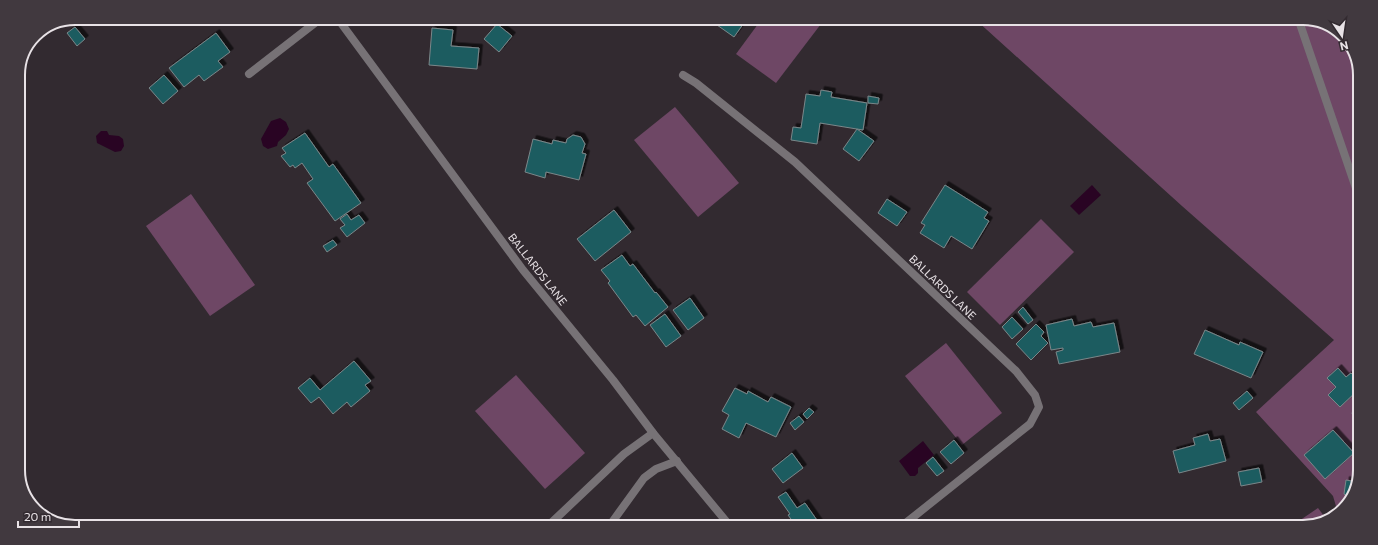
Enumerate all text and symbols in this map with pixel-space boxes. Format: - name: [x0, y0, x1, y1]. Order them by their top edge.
- north arrow: [1322, 16, 1362, 56]
- text: N: [1339, 39, 1350, 53]
- street label: BALLARDS LANE: [506, 230, 570, 308]
- street label: BALLARDS LANE: [907, 252, 979, 322]
- scale bar: [18, 503, 79, 529]
- text: 20 m: [24, 509, 51, 523]

